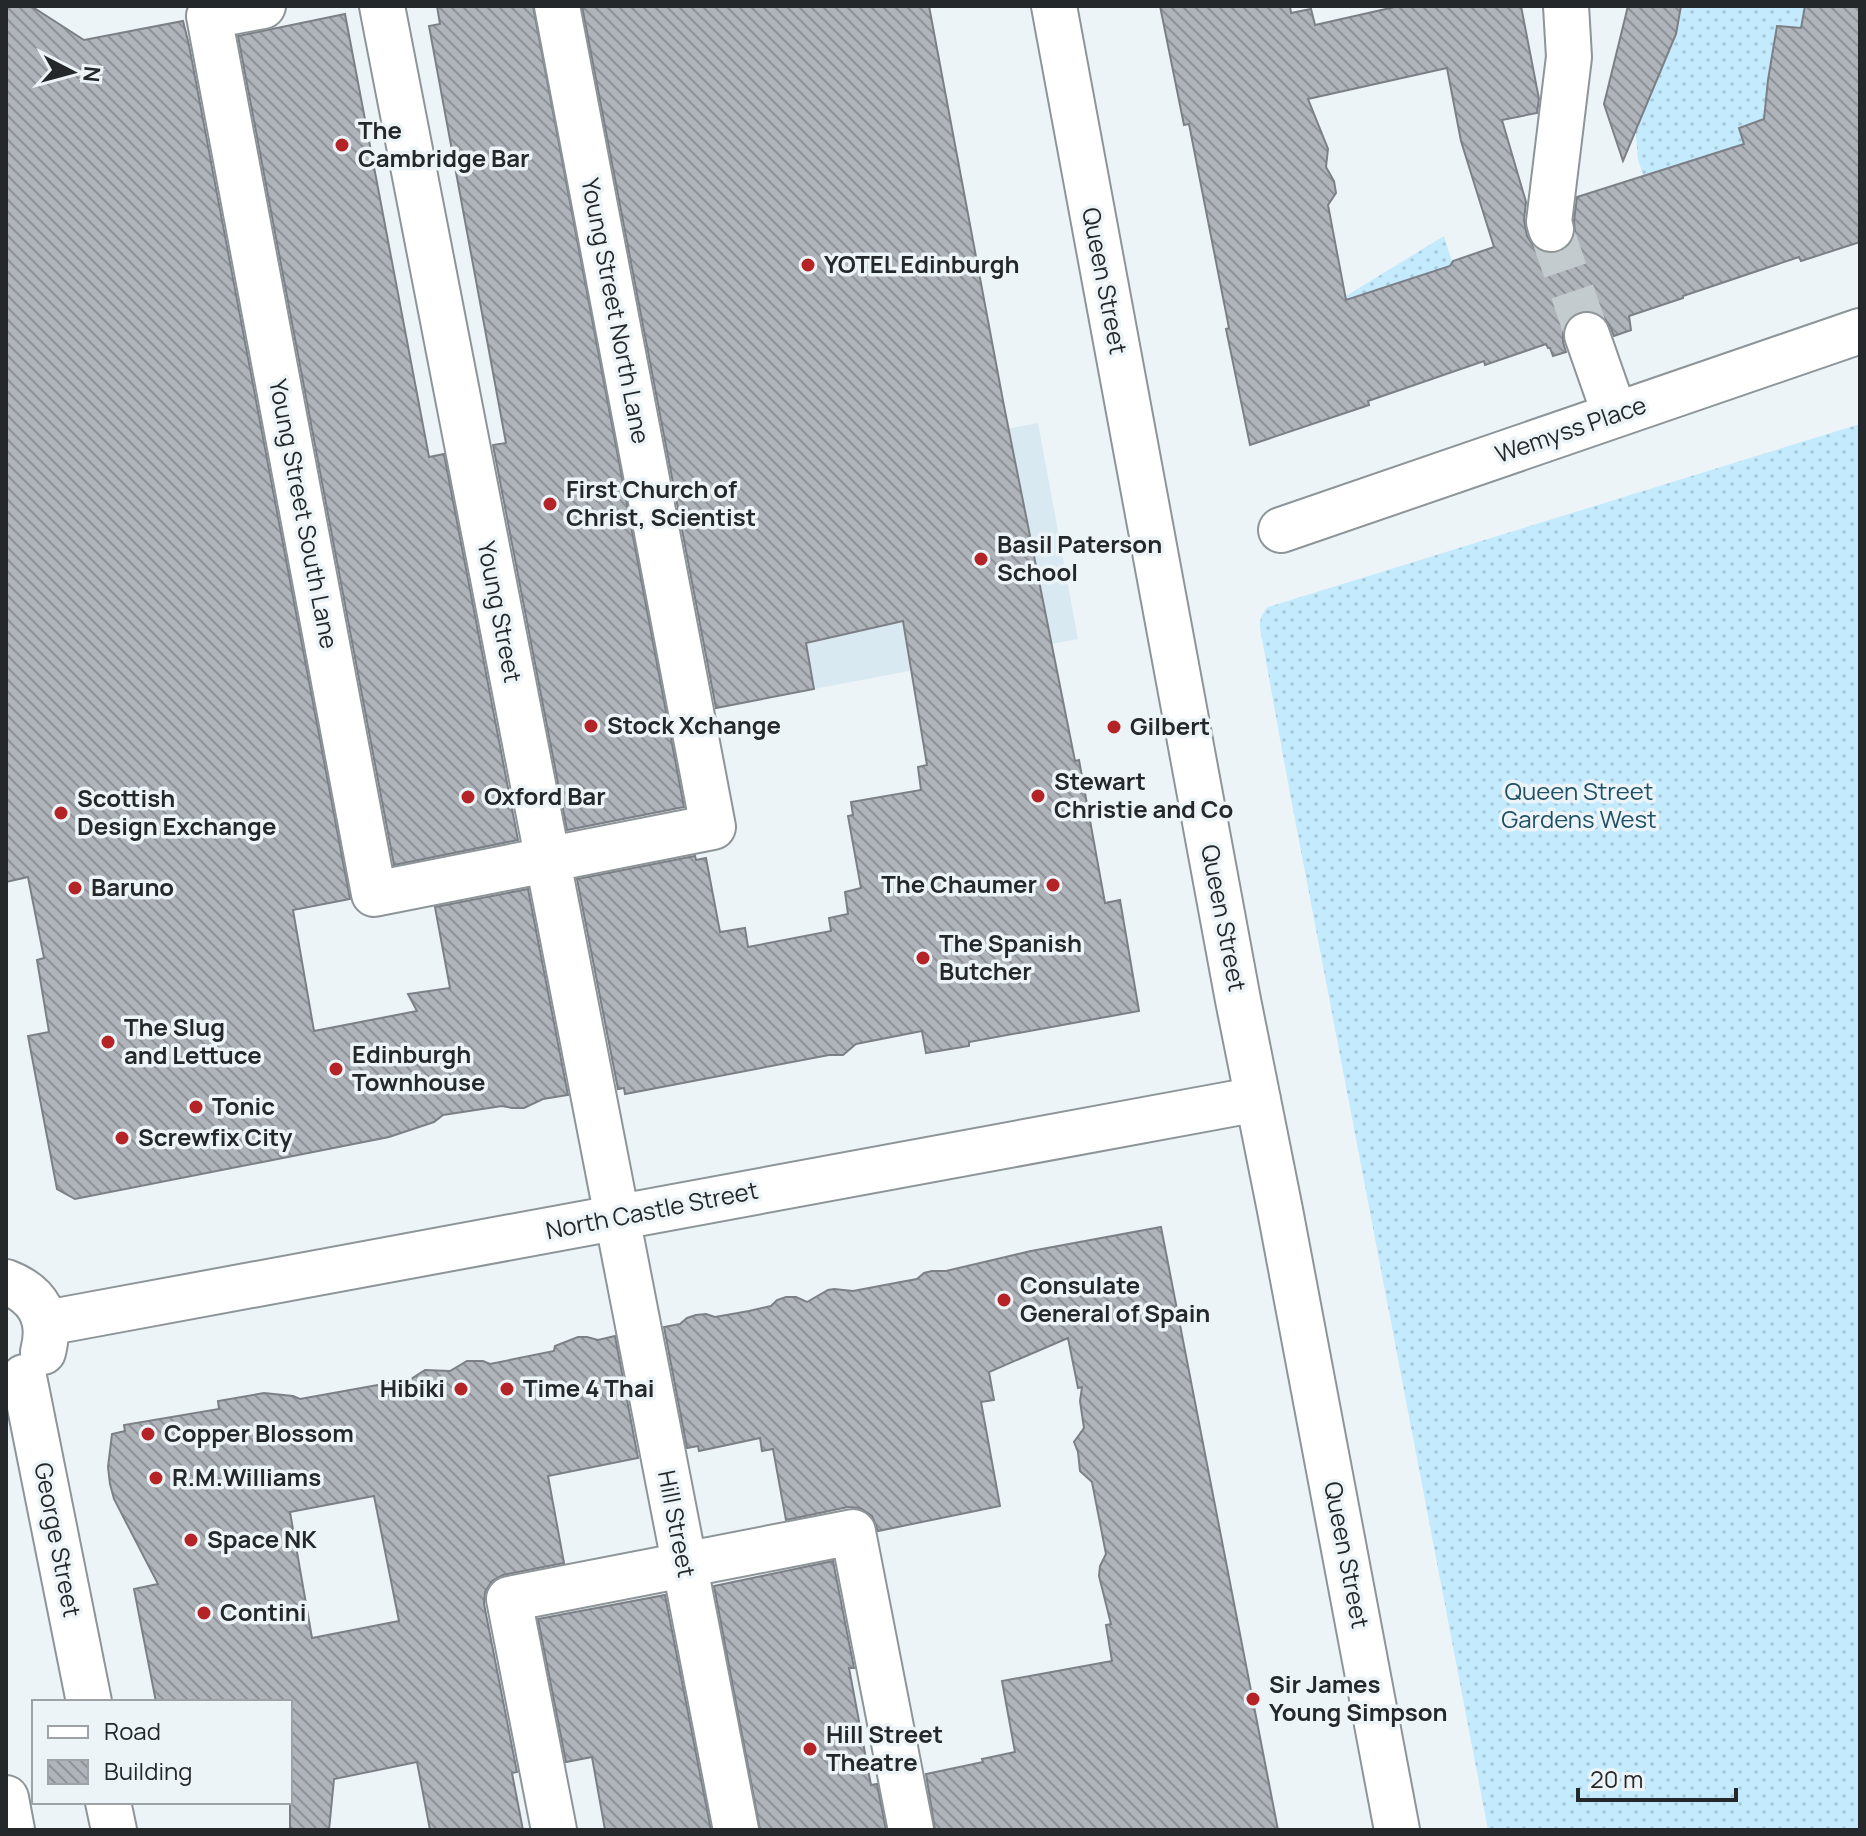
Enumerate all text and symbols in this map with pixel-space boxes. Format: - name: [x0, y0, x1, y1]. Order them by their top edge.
- north arrow: [32, 32, 112, 112]
- text: N: [76, 65, 108, 84]
- place label: The Cambridge Bar: [358, 113, 530, 174]
- marker: The Cambridge Bar: [333, 136, 351, 154]
- street label: Young Street North Lane: [574, 175, 658, 446]
- street label: Queen Street: [1075, 204, 1136, 357]
- place label: YOTEL Edinburgh: [824, 247, 1020, 280]
- marker: YOTEL Edinburgh: [799, 256, 817, 274]
- street label: Young Street South Lane: [262, 376, 347, 651]
- street label: Wemyss Place: [1491, 387, 1650, 470]
- place label: First Church of Christ, Scientist: [566, 472, 756, 533]
- marker: First Church of Christ, Scientist: [541, 495, 559, 513]
- place label: Basil Paterson School: [997, 527, 1162, 588]
- street label: Young Street: [471, 538, 530, 685]
- marker: Basil Paterson School: [972, 550, 990, 568]
- place label: Stock Xchange: [607, 708, 781, 741]
- place label: Gilbert: [1130, 709, 1210, 742]
- marker: Stock Xchange: [582, 717, 600, 735]
- marker: Gilbert: [1105, 718, 1123, 736]
- place label: Stewart Christie and Co: [1054, 764, 1233, 825]
- park label: Queen Street Gardens West: [1501, 774, 1657, 835]
- place label: Oxford Bar: [484, 779, 606, 812]
- place label: Scottish Design Exchange: [77, 781, 276, 842]
- marker: Stewart Christie and Co: [1029, 787, 1047, 805]
- marker: Oxford Bar: [459, 788, 477, 806]
- marker: Scottish Design Exchange: [52, 804, 70, 822]
- street label: Queen Street: [1194, 841, 1255, 994]
- place label: The Chaumer: [881, 867, 1037, 900]
- place label: Baruno: [91, 870, 174, 903]
- marker: The Chaumer: [1044, 876, 1062, 894]
- marker: Baruno: [66, 879, 84, 897]
- place label: The Spanish Butcher: [939, 926, 1082, 987]
- marker: The Spanish Butcher: [914, 949, 932, 967]
- place label: The Slug and Lettuce: [124, 1010, 262, 1071]
- marker: The Slug and Lettuce: [99, 1033, 117, 1051]
- place label: Edinburgh Townhouse: [352, 1037, 486, 1098]
- marker: Edinburgh Townhouse: [327, 1060, 345, 1078]
- place label: Tonic: [212, 1089, 275, 1122]
- marker: Tonic: [187, 1098, 205, 1116]
- place label: Screwfix City: [138, 1120, 293, 1153]
- marker: Screwfix City: [113, 1129, 131, 1147]
- street label: North Castle Street: [543, 1173, 761, 1246]
- place label: Consulate General of Spain: [1020, 1268, 1210, 1329]
- marker: Consulate General of Spain: [995, 1291, 1013, 1309]
- place label: Hibiki: [380, 1371, 445, 1404]
- place label: Time 4 Thai: [523, 1371, 654, 1404]
- marker: Hibiki: [452, 1380, 470, 1398]
- marker: Time 4 Thai: [498, 1380, 516, 1398]
- place label: Copper Blossom: [164, 1416, 354, 1449]
- marker: Copper Blossom: [139, 1425, 157, 1443]
- street label: George Street: [27, 1460, 90, 1620]
- place label: R.M.Williams: [172, 1460, 321, 1493]
- street label: Hill Street: [651, 1467, 704, 1580]
- marker: R.M.Williams: [147, 1469, 165, 1487]
- street label: Queen Street: [1317, 1478, 1378, 1631]
- place label: Space NK: [207, 1522, 317, 1555]
- marker: Space NK: [182, 1531, 200, 1549]
- place label: Contini: [220, 1595, 306, 1628]
- marker: Contini: [195, 1604, 213, 1622]
- place label: Sir James Young Simpson: [1269, 1667, 1448, 1728]
- marker: Sir James Young Simpson: [1244, 1690, 1262, 1708]
- legend: [32, 1700, 292, 1804]
- text: Road: [104, 1714, 161, 1747]
- place label: Hill Street Theatre: [826, 1717, 943, 1778]
- marker: Hill Street Theatre: [801, 1740, 819, 1758]
- scale bar: [1578, 1752, 1736, 1802]
- text: Building: [104, 1754, 192, 1787]
- text: 20 m: [1590, 1762, 1643, 1795]

